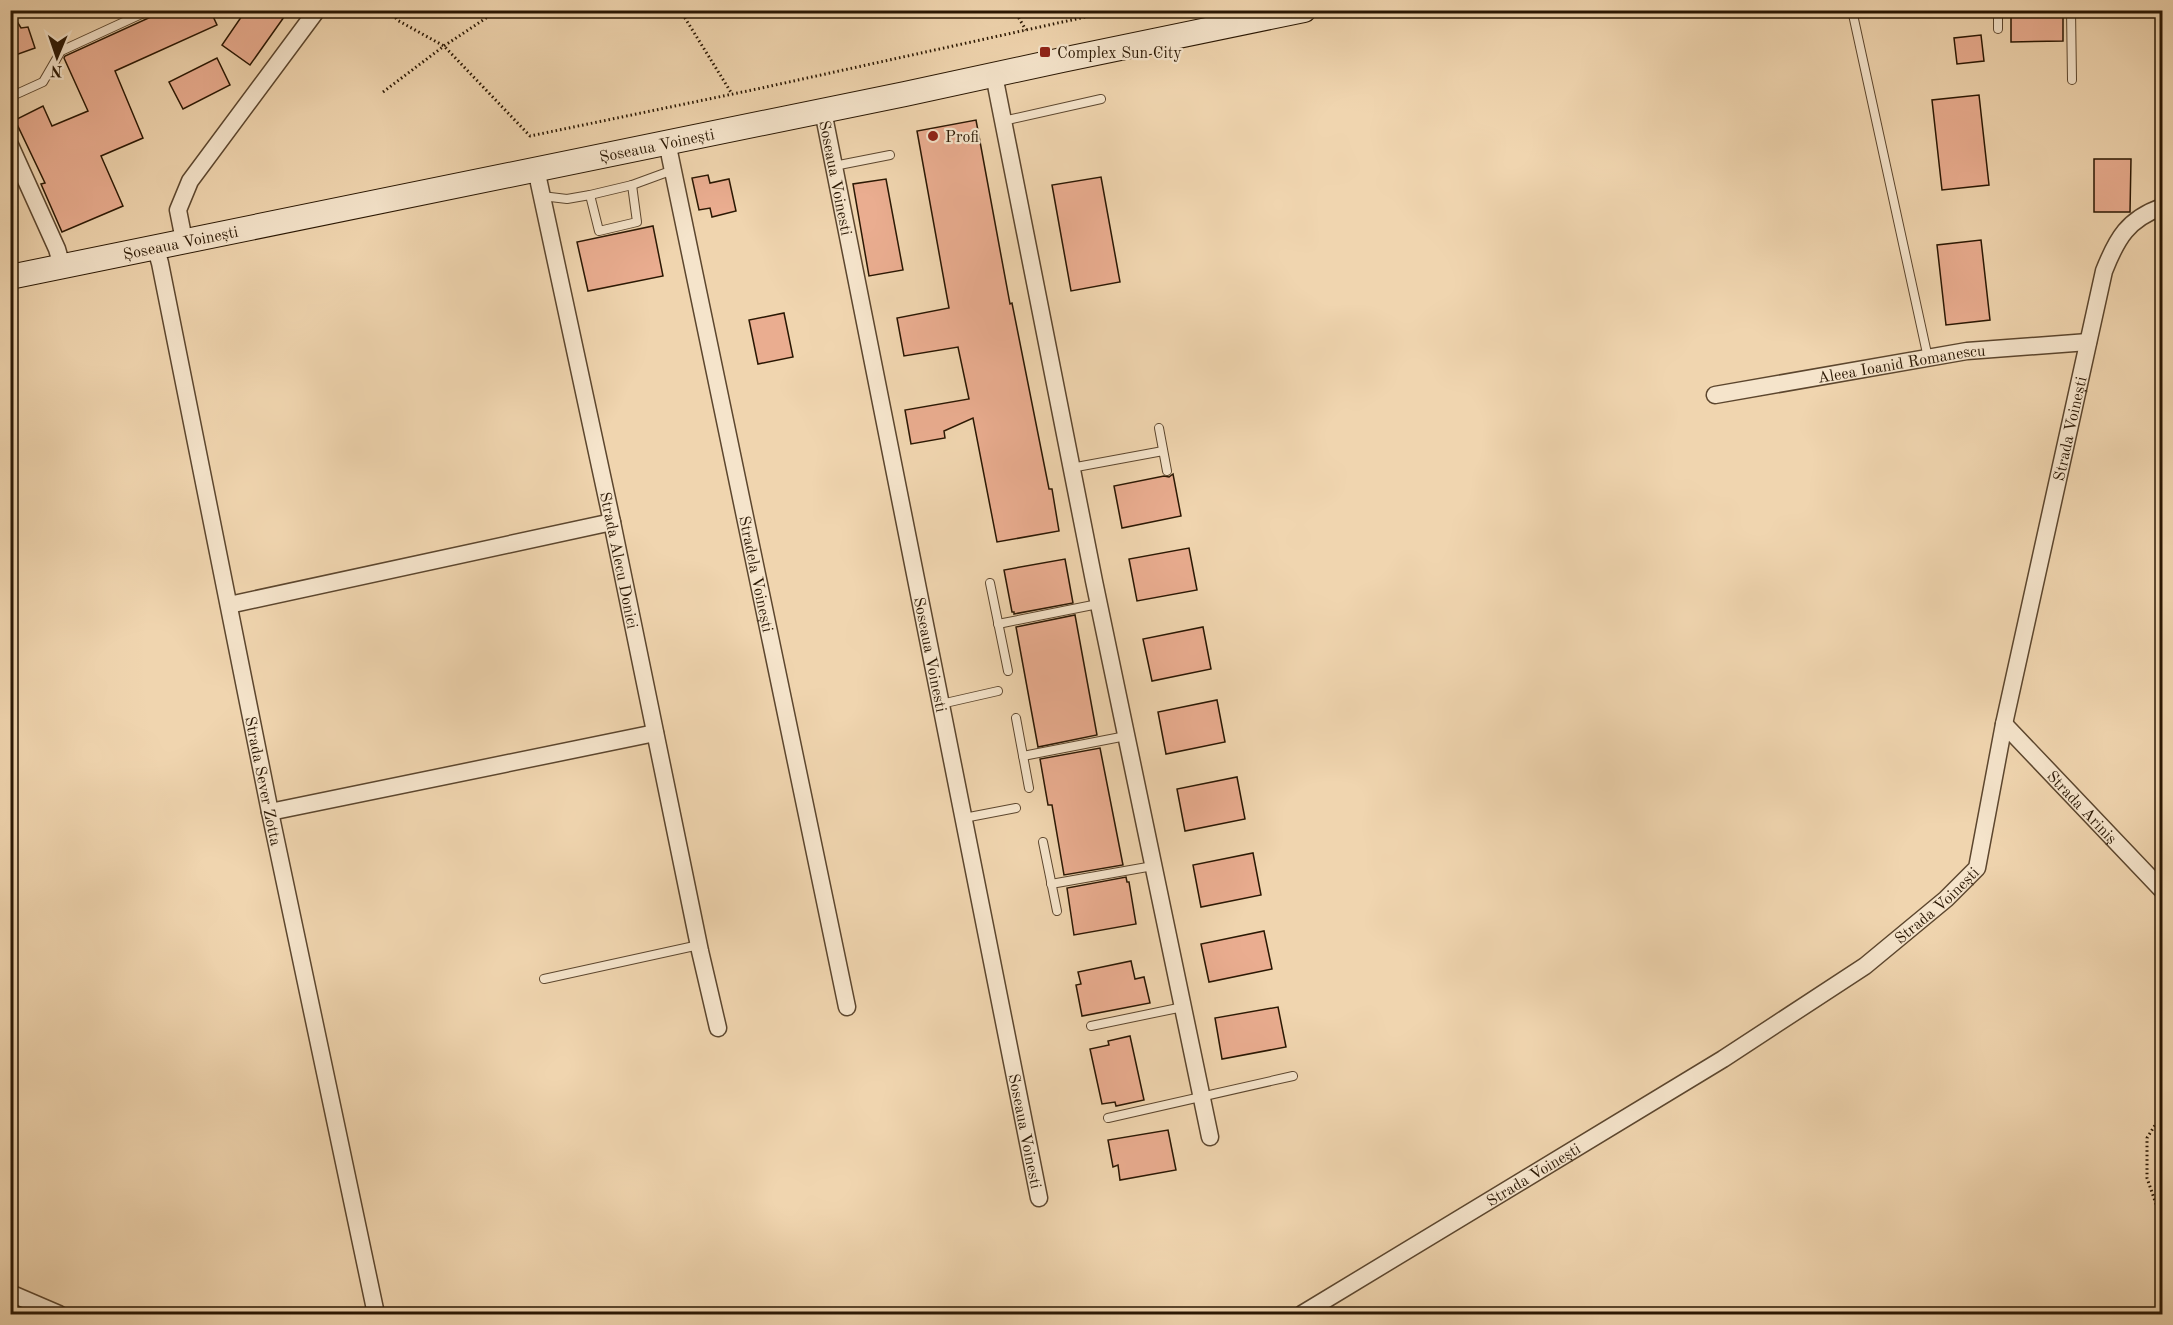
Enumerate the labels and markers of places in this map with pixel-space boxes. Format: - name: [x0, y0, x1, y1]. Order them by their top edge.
- marker: Complex Sun City: [1038, 45, 1052, 59]
- place label: Complex Sun City: [1057, 46, 1182, 62]
- marker: Profi: [926, 129, 940, 143]
- place label: Profi: [945, 130, 979, 146]

